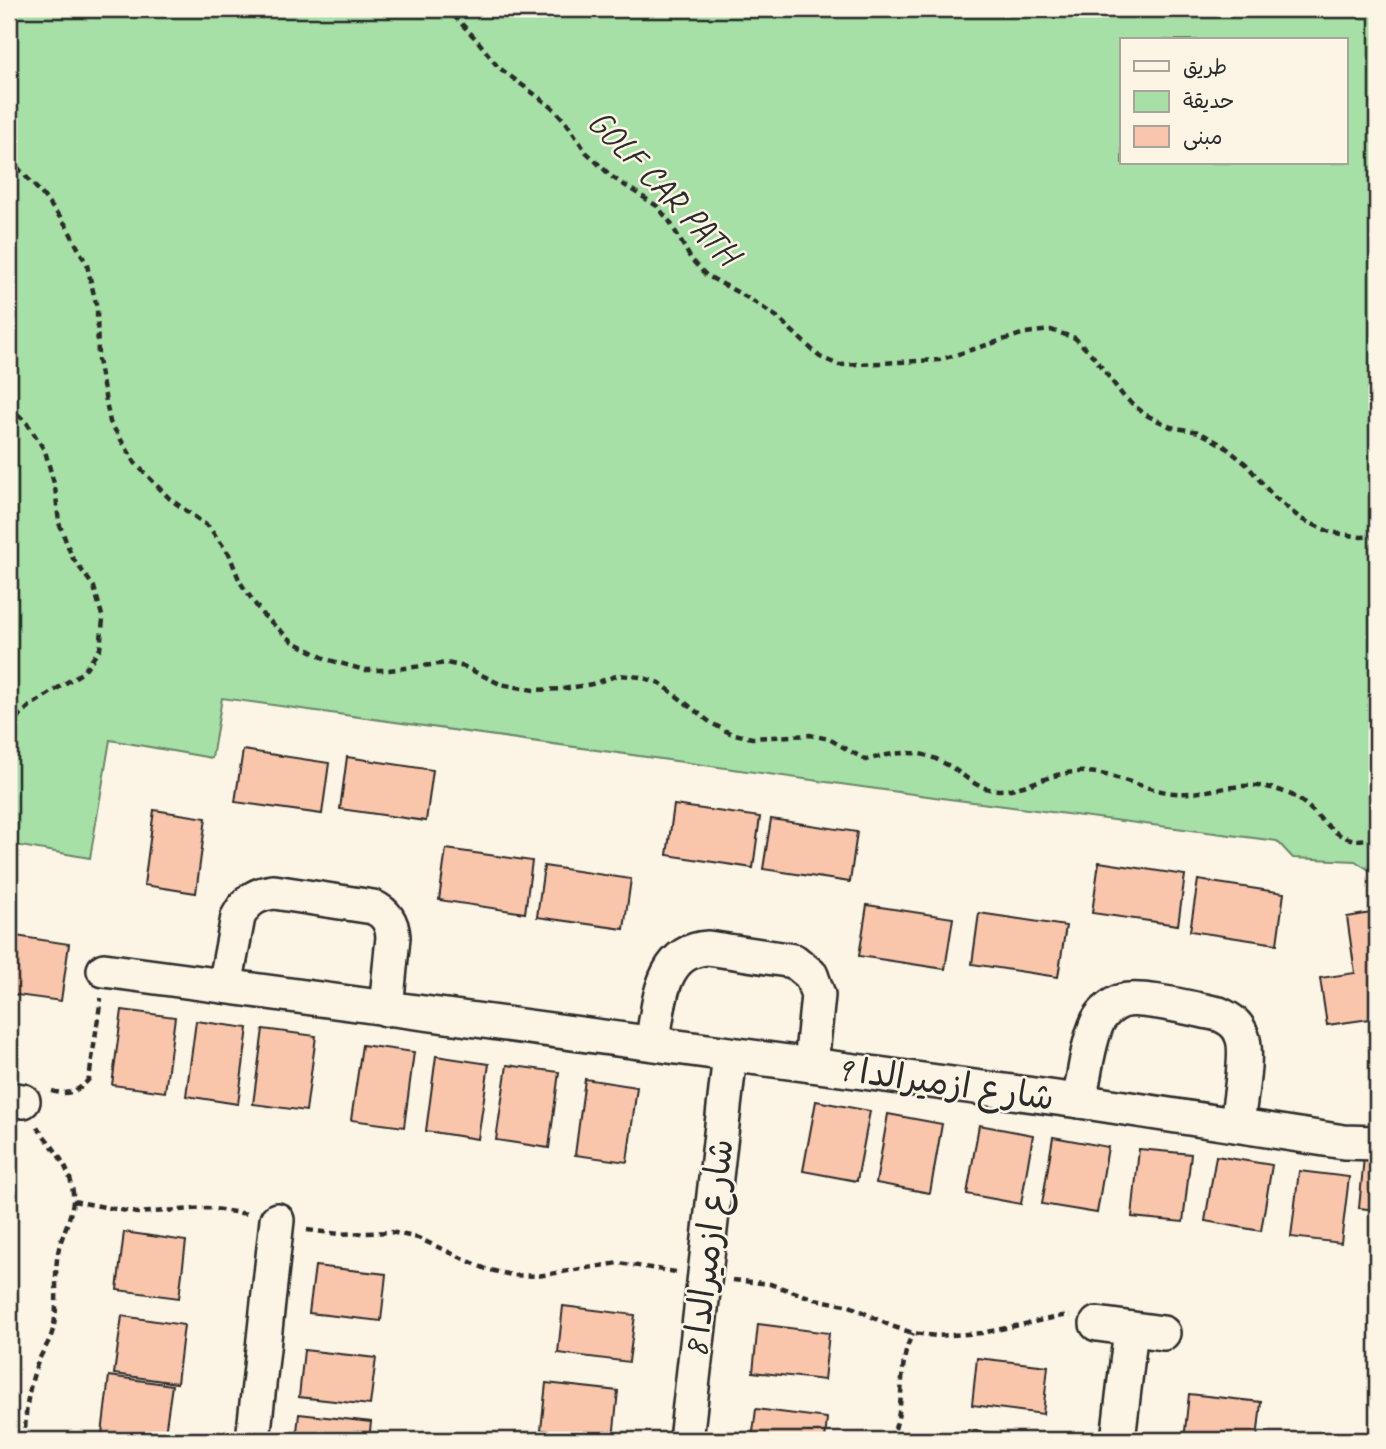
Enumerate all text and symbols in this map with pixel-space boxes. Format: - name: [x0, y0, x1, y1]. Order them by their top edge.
- legend: [1120, 38, 1348, 164]
- text: طريق: [1183, 54, 1227, 80]
- text: حديقة: [1183, 88, 1234, 114]
- street label: GOLF CAR PATH: [578, 100, 753, 278]
- text: مبنى: [1183, 124, 1222, 151]
- street label: شارع ازميرالدا 9: [833, 1045, 1057, 1123]
- street label: شارع ازميرالدا 8: [672, 1136, 746, 1360]

